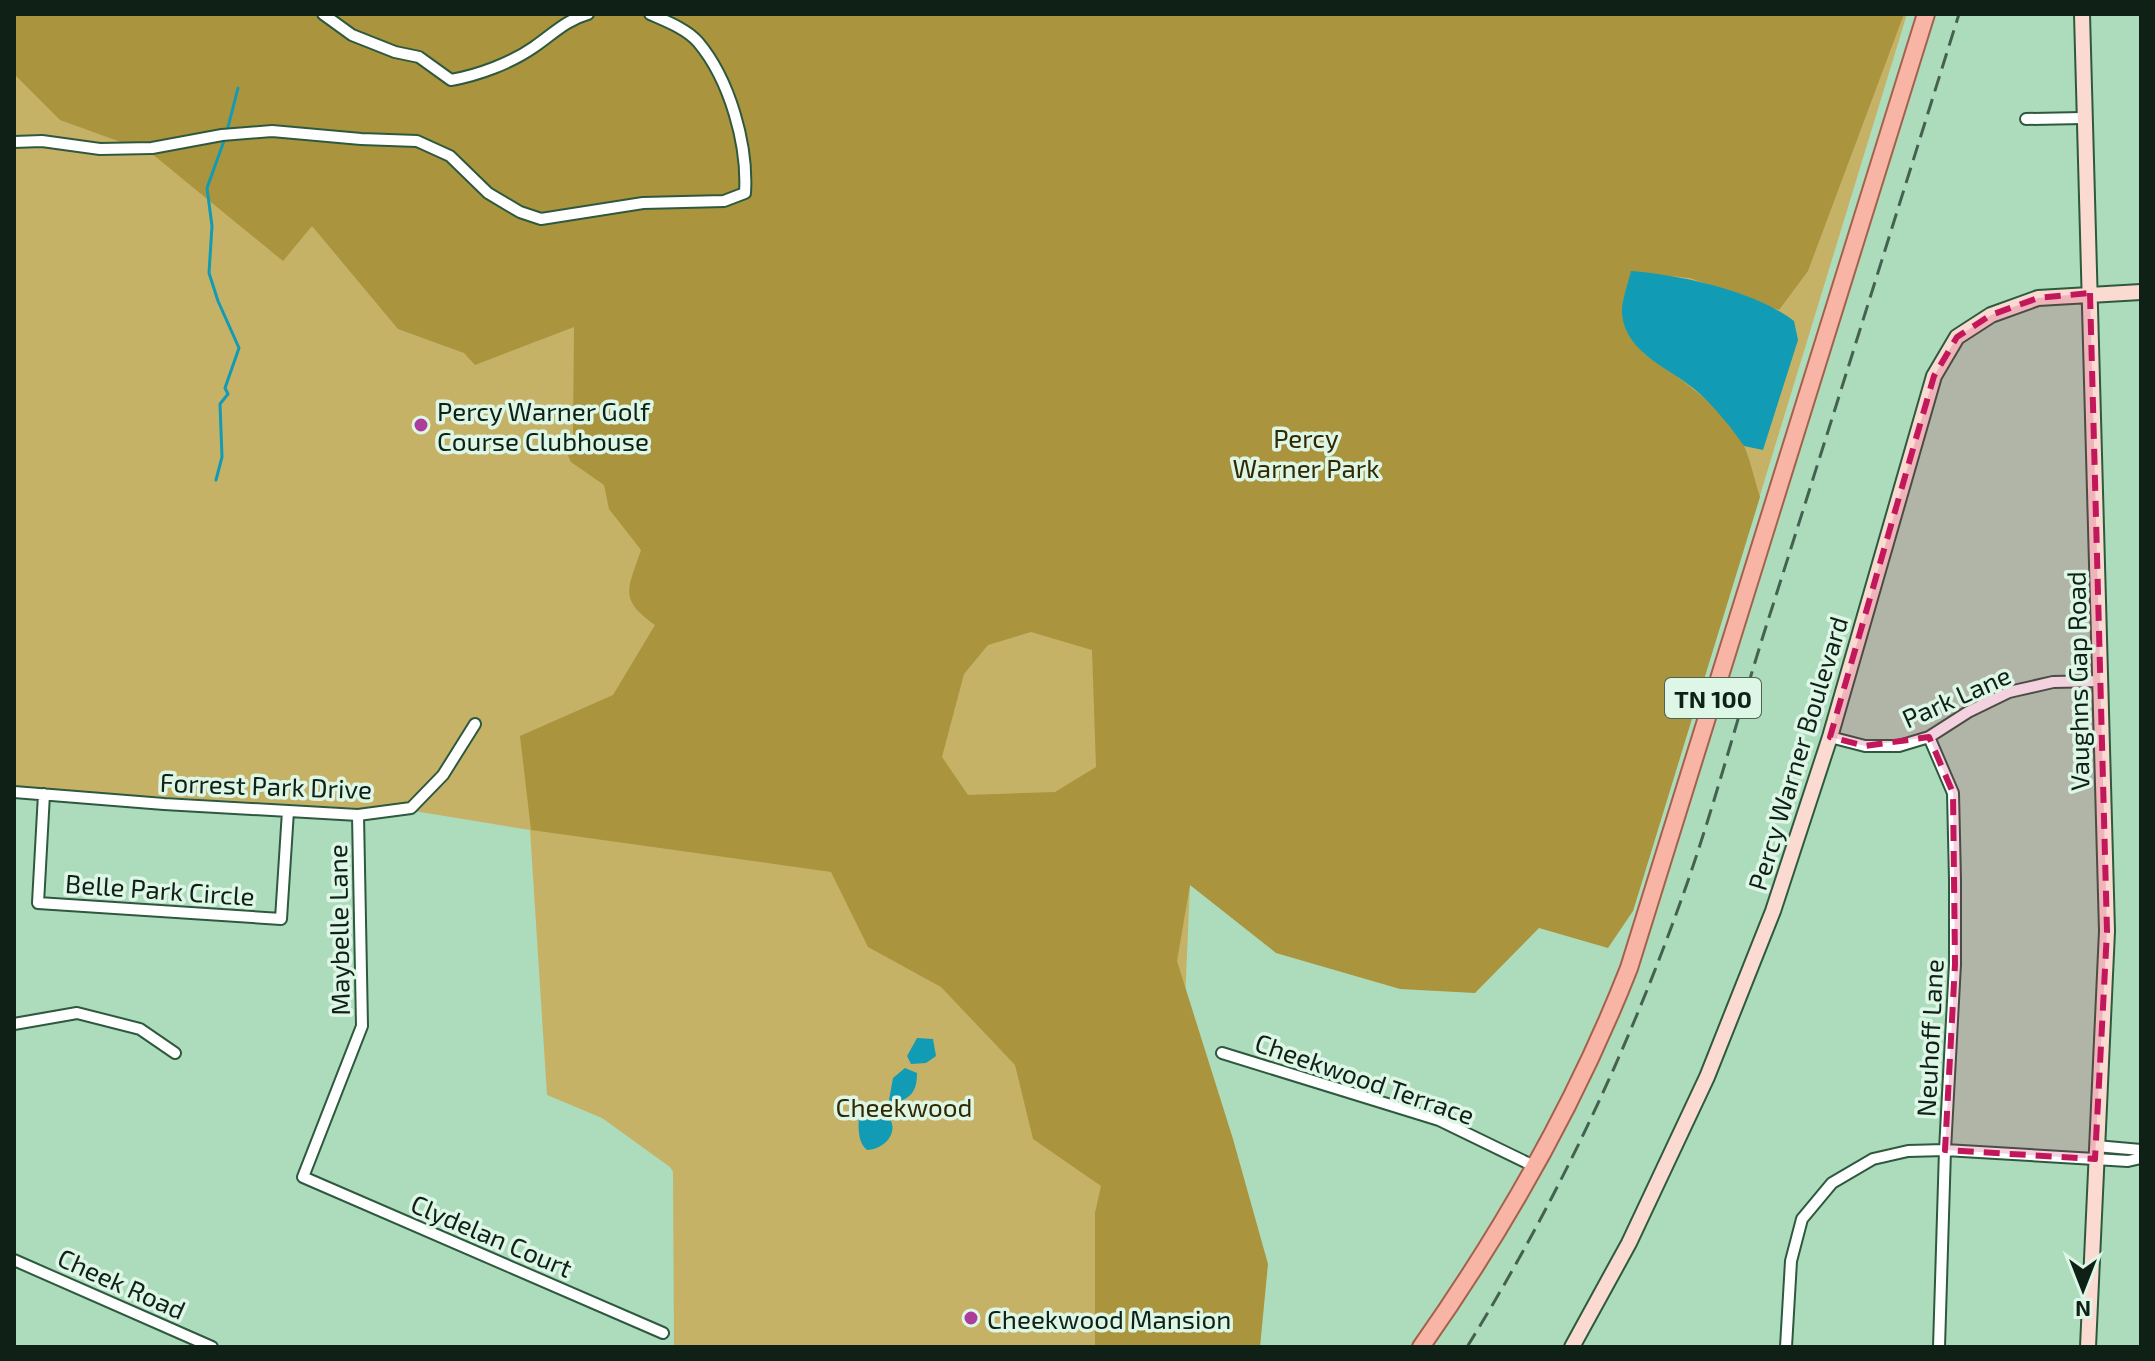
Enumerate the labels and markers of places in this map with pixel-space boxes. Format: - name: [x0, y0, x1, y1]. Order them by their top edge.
- place label: Percy Warner Golf Course Clubhouse: [437, 395, 651, 456]
- marker: Percy Warner Golf Course Clubhouse: [412, 416, 430, 434]
- place label: Cheekwood Mansion: [987, 1303, 1231, 1334]
- marker: Cheekwood Mansion: [962, 1309, 980, 1327]

